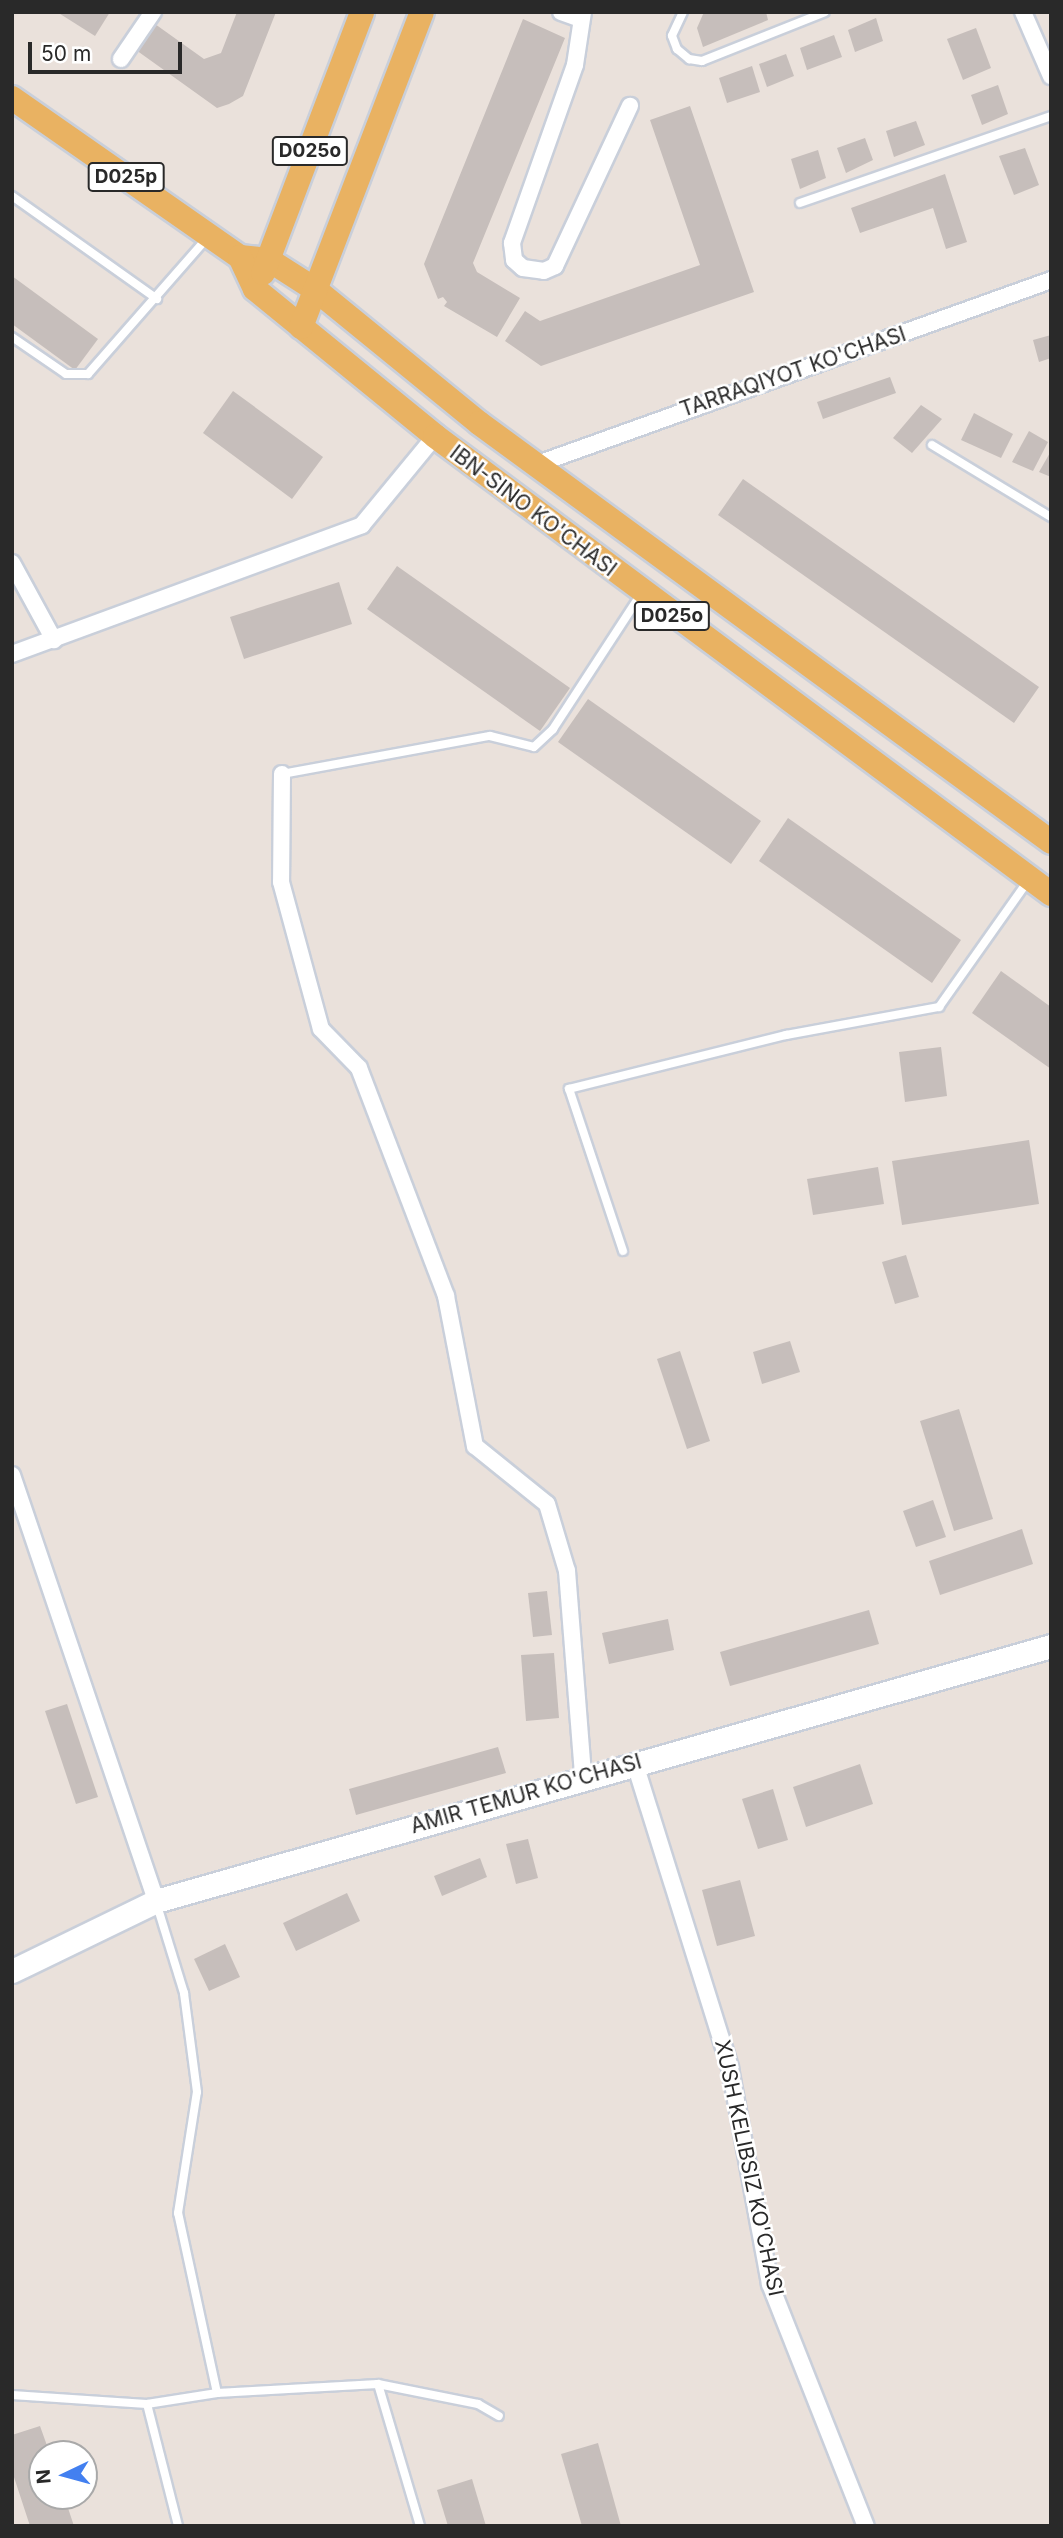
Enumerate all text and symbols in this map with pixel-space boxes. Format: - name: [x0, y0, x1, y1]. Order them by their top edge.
- scale bar: [32, 28, 186, 72]
- text: 50 m: [41, 41, 91, 66]
- road number: D025o: [272, 136, 348, 167]
- road number: D025p: [88, 162, 164, 192]
- street label: TARRAQIYOT KO'CHASI: [677, 321, 909, 423]
- street label: IBN-SINO KO'CHASI: [445, 440, 621, 582]
- road number: D025o: [634, 600, 710, 632]
- street label: AMIR TEMUR KO'CHASI: [408, 1749, 644, 1839]
- street label: XUSH KELIBSIZ KO'CHASI: [709, 2038, 789, 2298]
- north arrow: [28, 2440, 98, 2510]
- text: N: [31, 2468, 56, 2485]

